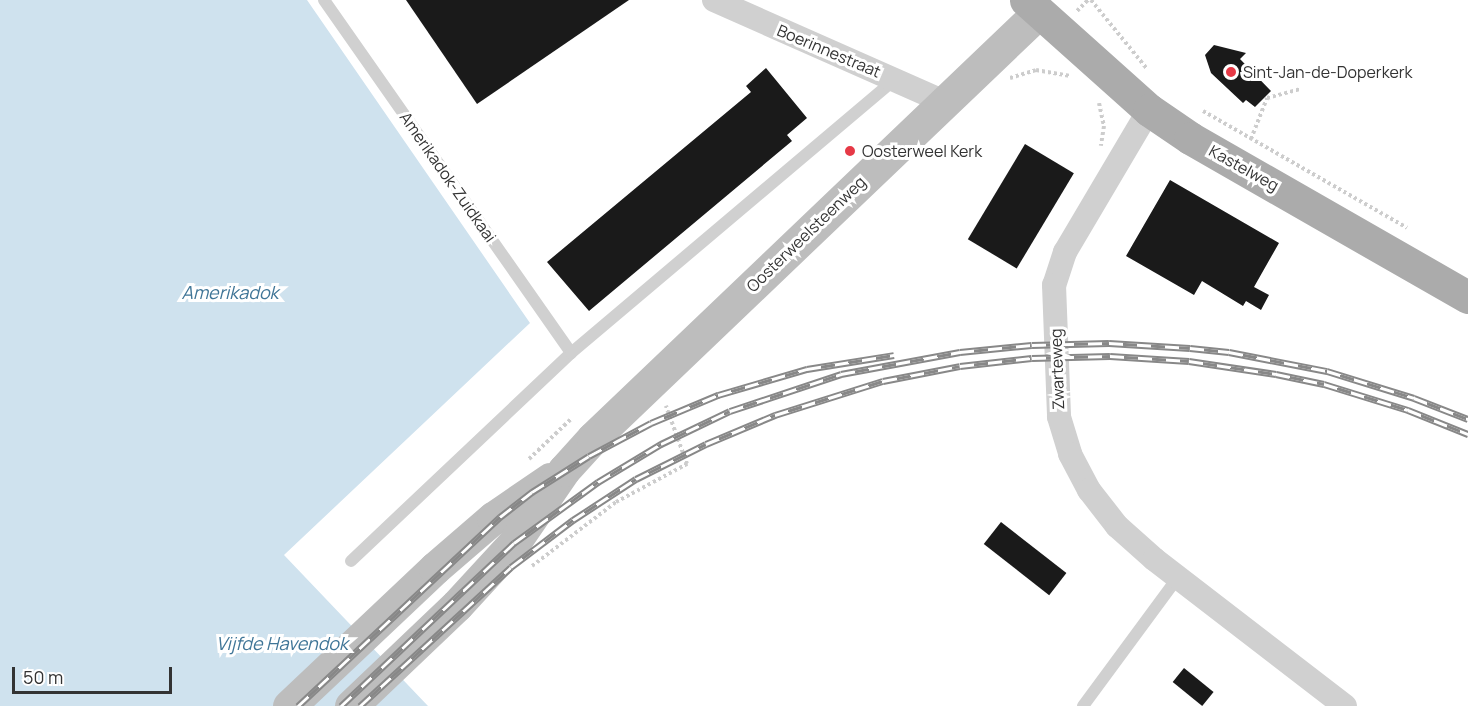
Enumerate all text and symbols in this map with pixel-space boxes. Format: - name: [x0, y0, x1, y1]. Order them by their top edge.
- street label: Boerinnestraat: [774, 21, 884, 81]
- place label: Sint-Jan-de-Doperkerk: [1243, 62, 1412, 82]
- marker: Sint-Jan-de-Doperkerk: [1224, 65, 1238, 79]
- street label: Amerikadok-Zuidkaai: [396, 108, 500, 246]
- place label: Oosterweel Kerk: [862, 141, 982, 161]
- street label: Kastelweg: [1206, 141, 1282, 195]
- marker: Oosterweel Kerk: [843, 144, 857, 158]
- street label: Oosterweelsteenweg: [742, 172, 870, 296]
- water label: Amerikadok: [182, 281, 278, 303]
- street label: Zwarteweg: [1046, 328, 1068, 410]
- water label: Vijfde Havendok: [216, 632, 348, 654]
- scale bar: [15, 655, 176, 693]
- text: 50 m: [23, 665, 63, 689]

